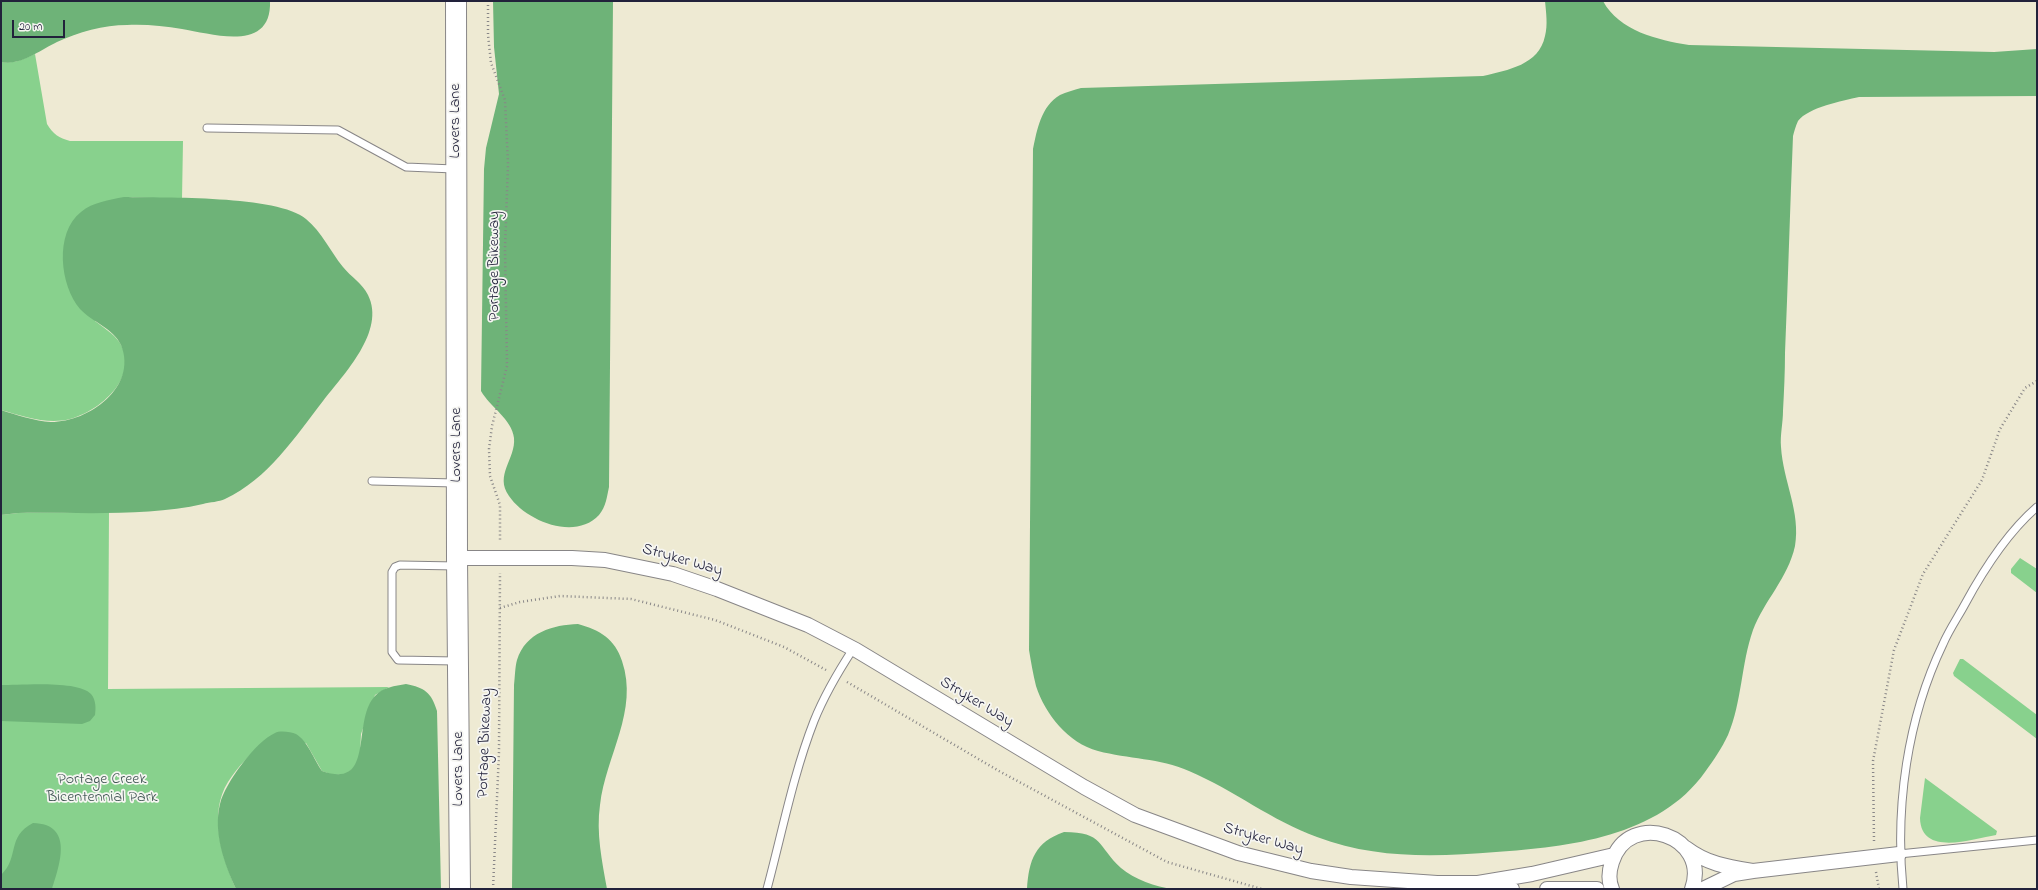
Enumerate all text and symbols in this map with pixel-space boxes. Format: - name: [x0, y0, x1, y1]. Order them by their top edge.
- scale bar: [14, 12, 67, 38]
- text: 20 m: [19, 18, 42, 36]
- street label: Lovers Lane: [446, 84, 466, 158]
- street label: Portage Bikeway: [485, 211, 505, 321]
- street label: Lovers Lane: [447, 408, 467, 482]
- street label: Stryker Way: [640, 540, 724, 582]
- street label: Stryker Way: [936, 674, 1016, 732]
- street label: Portage Bikeway: [474, 688, 498, 798]
- street label: Lovers Lane: [449, 732, 469, 806]
- park label: Portage Creek Bicentennial Park: [46, 770, 158, 808]
- street label: Stryker Way: [1221, 819, 1305, 861]

